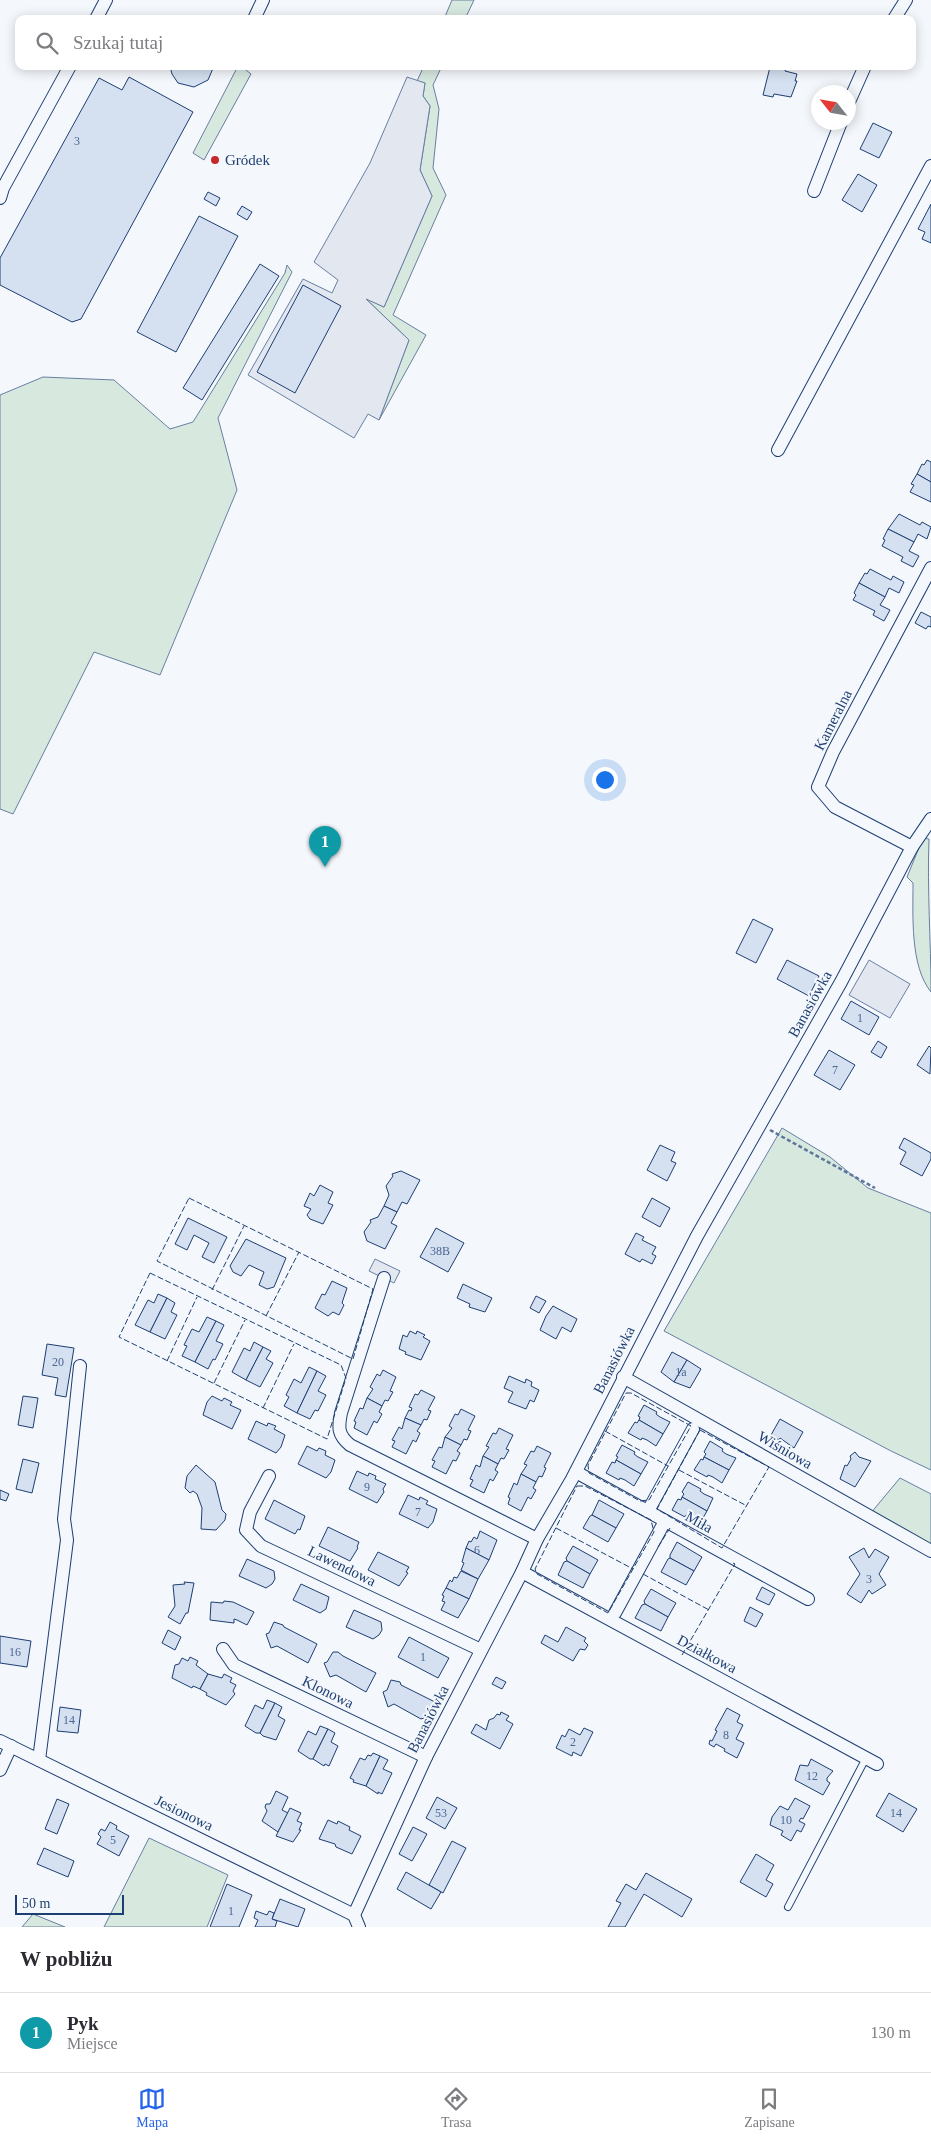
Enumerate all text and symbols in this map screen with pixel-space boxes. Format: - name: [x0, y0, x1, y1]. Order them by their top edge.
- search box: [15, 15, 916, 70]
- icon: search: [33, 29, 61, 57]
- text: Szukaj tutaj: [73, 32, 163, 53]
- north arrow: [811, 85, 856, 130]
- house number: 3: [74, 134, 80, 148]
- place label: Gródek: [225, 152, 270, 168]
- marker: Gródek: [209, 154, 221, 166]
- street label: Kameralna: [811, 687, 855, 753]
- your location: [592, 767, 618, 793]
- pin: 1: [309, 826, 341, 867]
- street label: Banasiówka: [785, 968, 835, 1040]
- house number: 1: [857, 1011, 863, 1025]
- house number: 7: [832, 1063, 838, 1077]
- house number: 38B: [430, 1244, 450, 1258]
- street label: Banasiówka: [590, 1323, 638, 1396]
- house number: 20: [52, 1355, 64, 1369]
- house number: 1a: [675, 1365, 687, 1379]
- street label: Wiśniowa: [755, 1428, 815, 1472]
- house number: 9: [364, 1480, 370, 1494]
- house number: 7: [415, 1505, 421, 1519]
- street label: Miła: [683, 1508, 716, 1536]
- street label: Lawendowa: [306, 1543, 379, 1589]
- house number: 6: [474, 1543, 480, 1557]
- house number: 3: [866, 1572, 872, 1586]
- street label: Działkowa: [675, 1632, 740, 1676]
- house number: 16: [9, 1645, 21, 1659]
- house number: 1: [420, 1650, 426, 1664]
- street label: Klonowa: [300, 1673, 357, 1711]
- street label: Banasiówka: [404, 1682, 452, 1755]
- house number: 14: [63, 1713, 75, 1727]
- house number: 8: [723, 1728, 729, 1742]
- house number: 2: [570, 1735, 576, 1749]
- house number: 12: [806, 1769, 818, 1783]
- street label: Jesionowa: [152, 1792, 216, 1834]
- house number: 53: [435, 1806, 447, 1820]
- house number: 14: [890, 1806, 902, 1820]
- house number: 10: [780, 1813, 792, 1827]
- house number: 5: [110, 1833, 116, 1847]
- scale bar: [15, 1892, 124, 1915]
- text: 50 m: [22, 1896, 50, 1911]
- house number: 1: [228, 1904, 234, 1918]
- text: W pobliżu: [20, 1947, 112, 1971]
- text: Pyk: [67, 2013, 99, 2034]
- text: 1: [32, 2024, 40, 2041]
- text: 130 m: [871, 2024, 911, 2041]
- text: Miejsce: [67, 2035, 118, 2052]
- tab: Mapa: [136, 2085, 168, 2131]
- tab: Trasa: [441, 2085, 471, 2131]
- tab: Zapisane: [744, 2085, 795, 2131]

